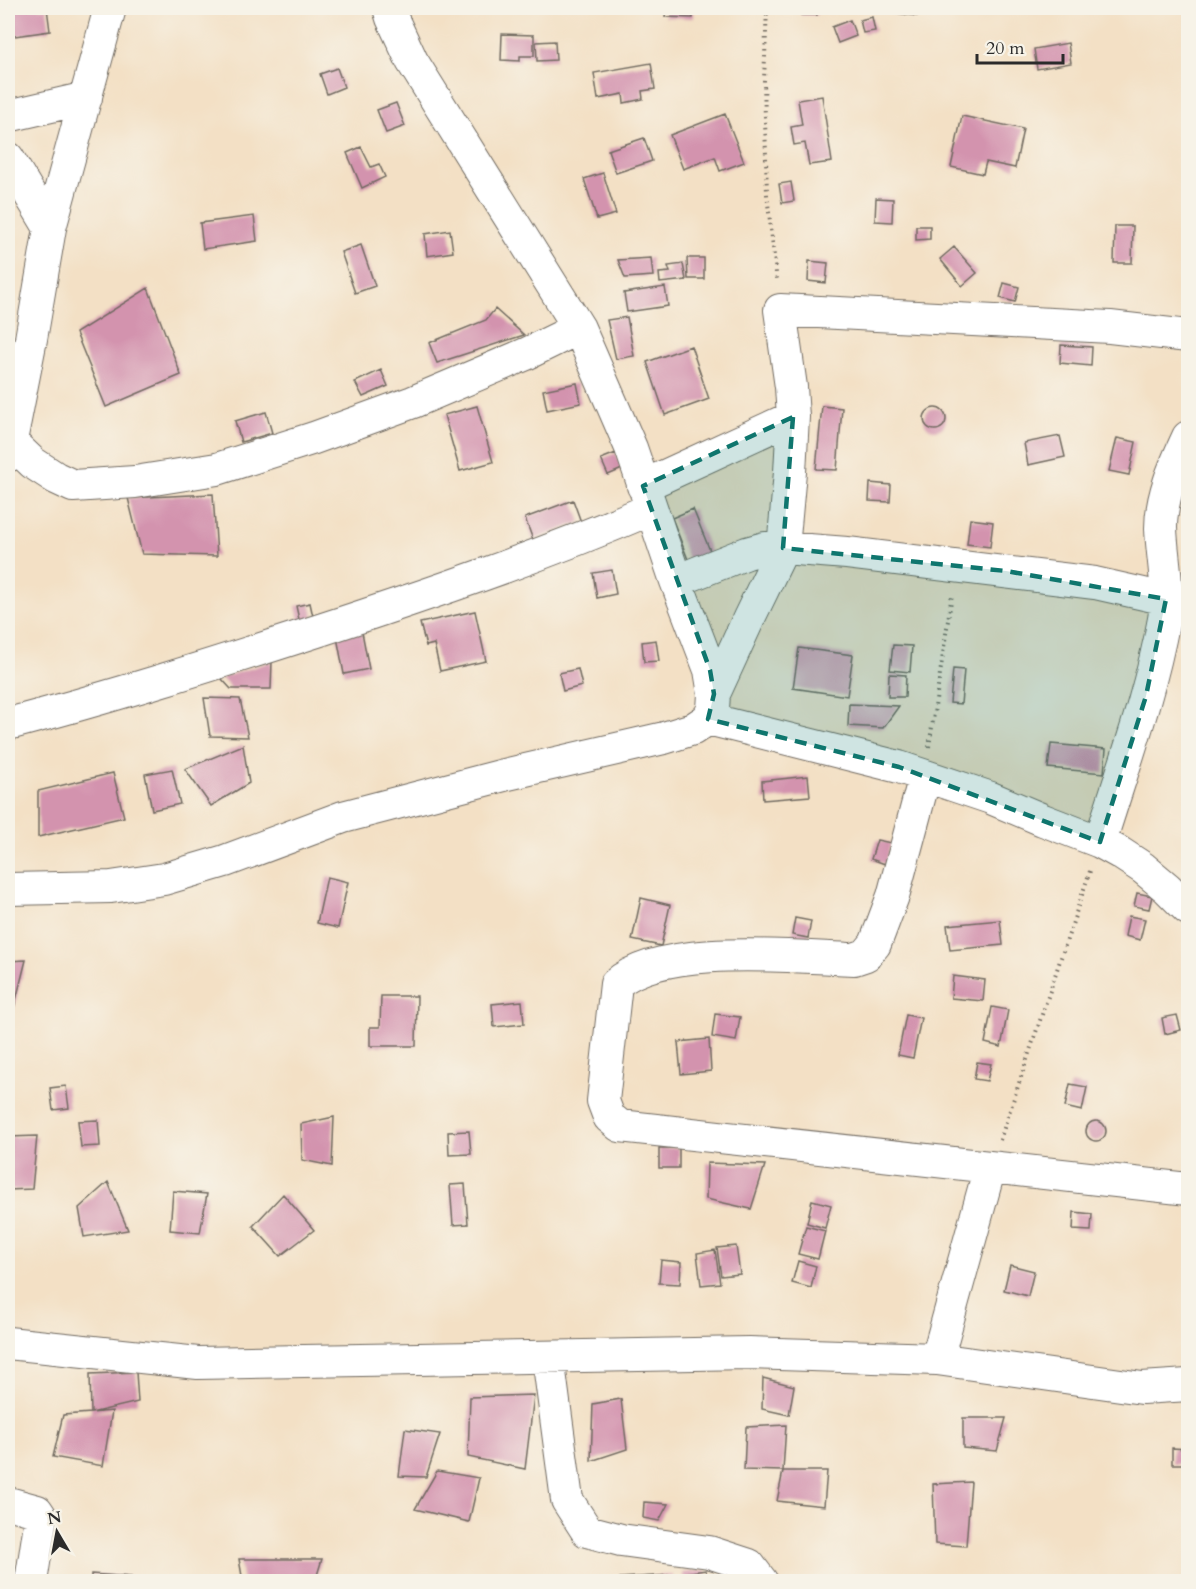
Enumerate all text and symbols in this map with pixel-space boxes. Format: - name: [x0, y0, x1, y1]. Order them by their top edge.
- scale bar: [977, 27, 1062, 65]
- text: 20 m: [986, 36, 1025, 61]
- north arrow: [27, 1502, 87, 1562]
- text: N: [46, 1506, 63, 1530]

